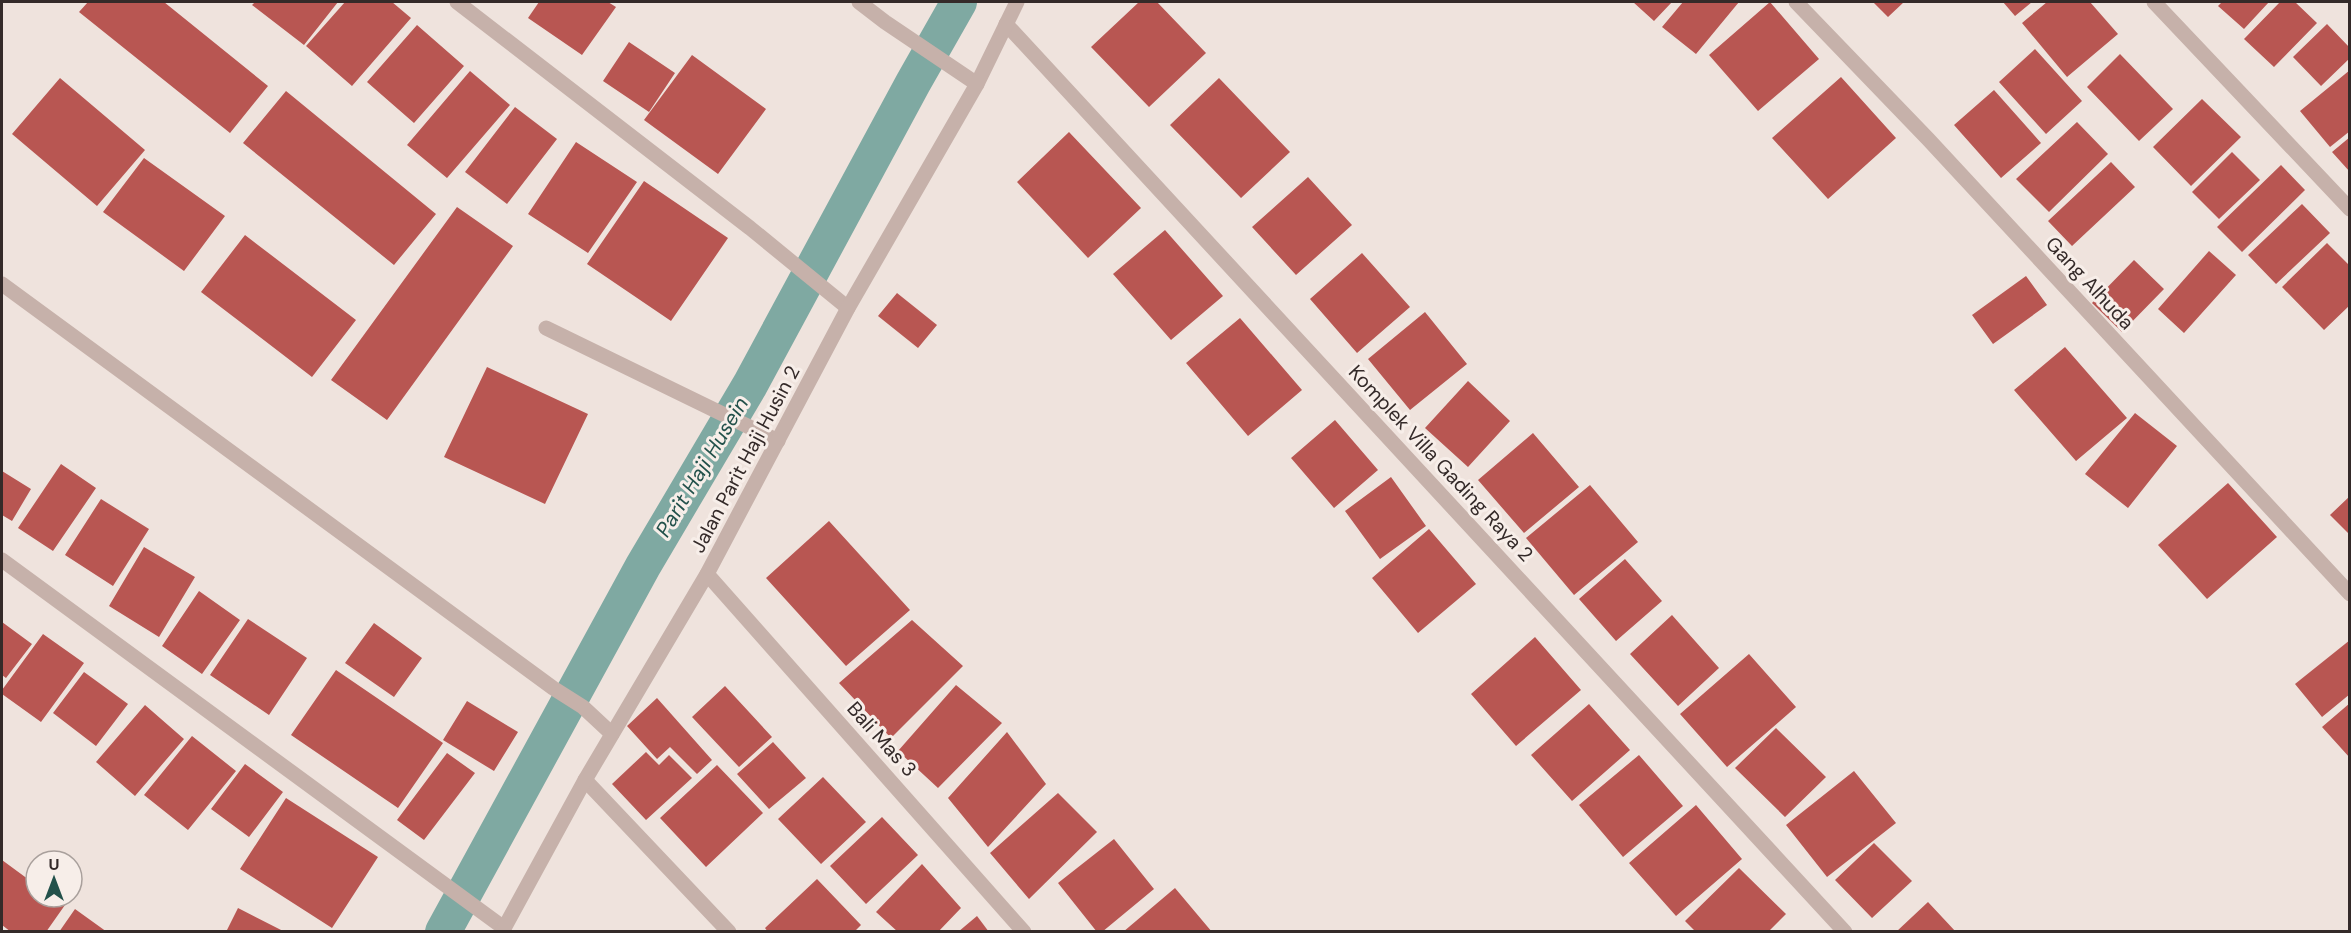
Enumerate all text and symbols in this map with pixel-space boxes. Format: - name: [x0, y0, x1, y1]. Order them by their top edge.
- street label: Gang Alhuda: [2040, 231, 2140, 335]
- street label: Komplek Villa Gading Raya 2: [1343, 359, 1539, 567]
- street label: Jalan Parit Haji Husin 2: [685, 361, 805, 557]
- water label: Parit Haji Husein: [649, 392, 755, 542]
- street label: Bali Mas 3: [841, 696, 923, 782]
- north arrow: [24, 849, 84, 909]
- text: U: [49, 854, 59, 875]

